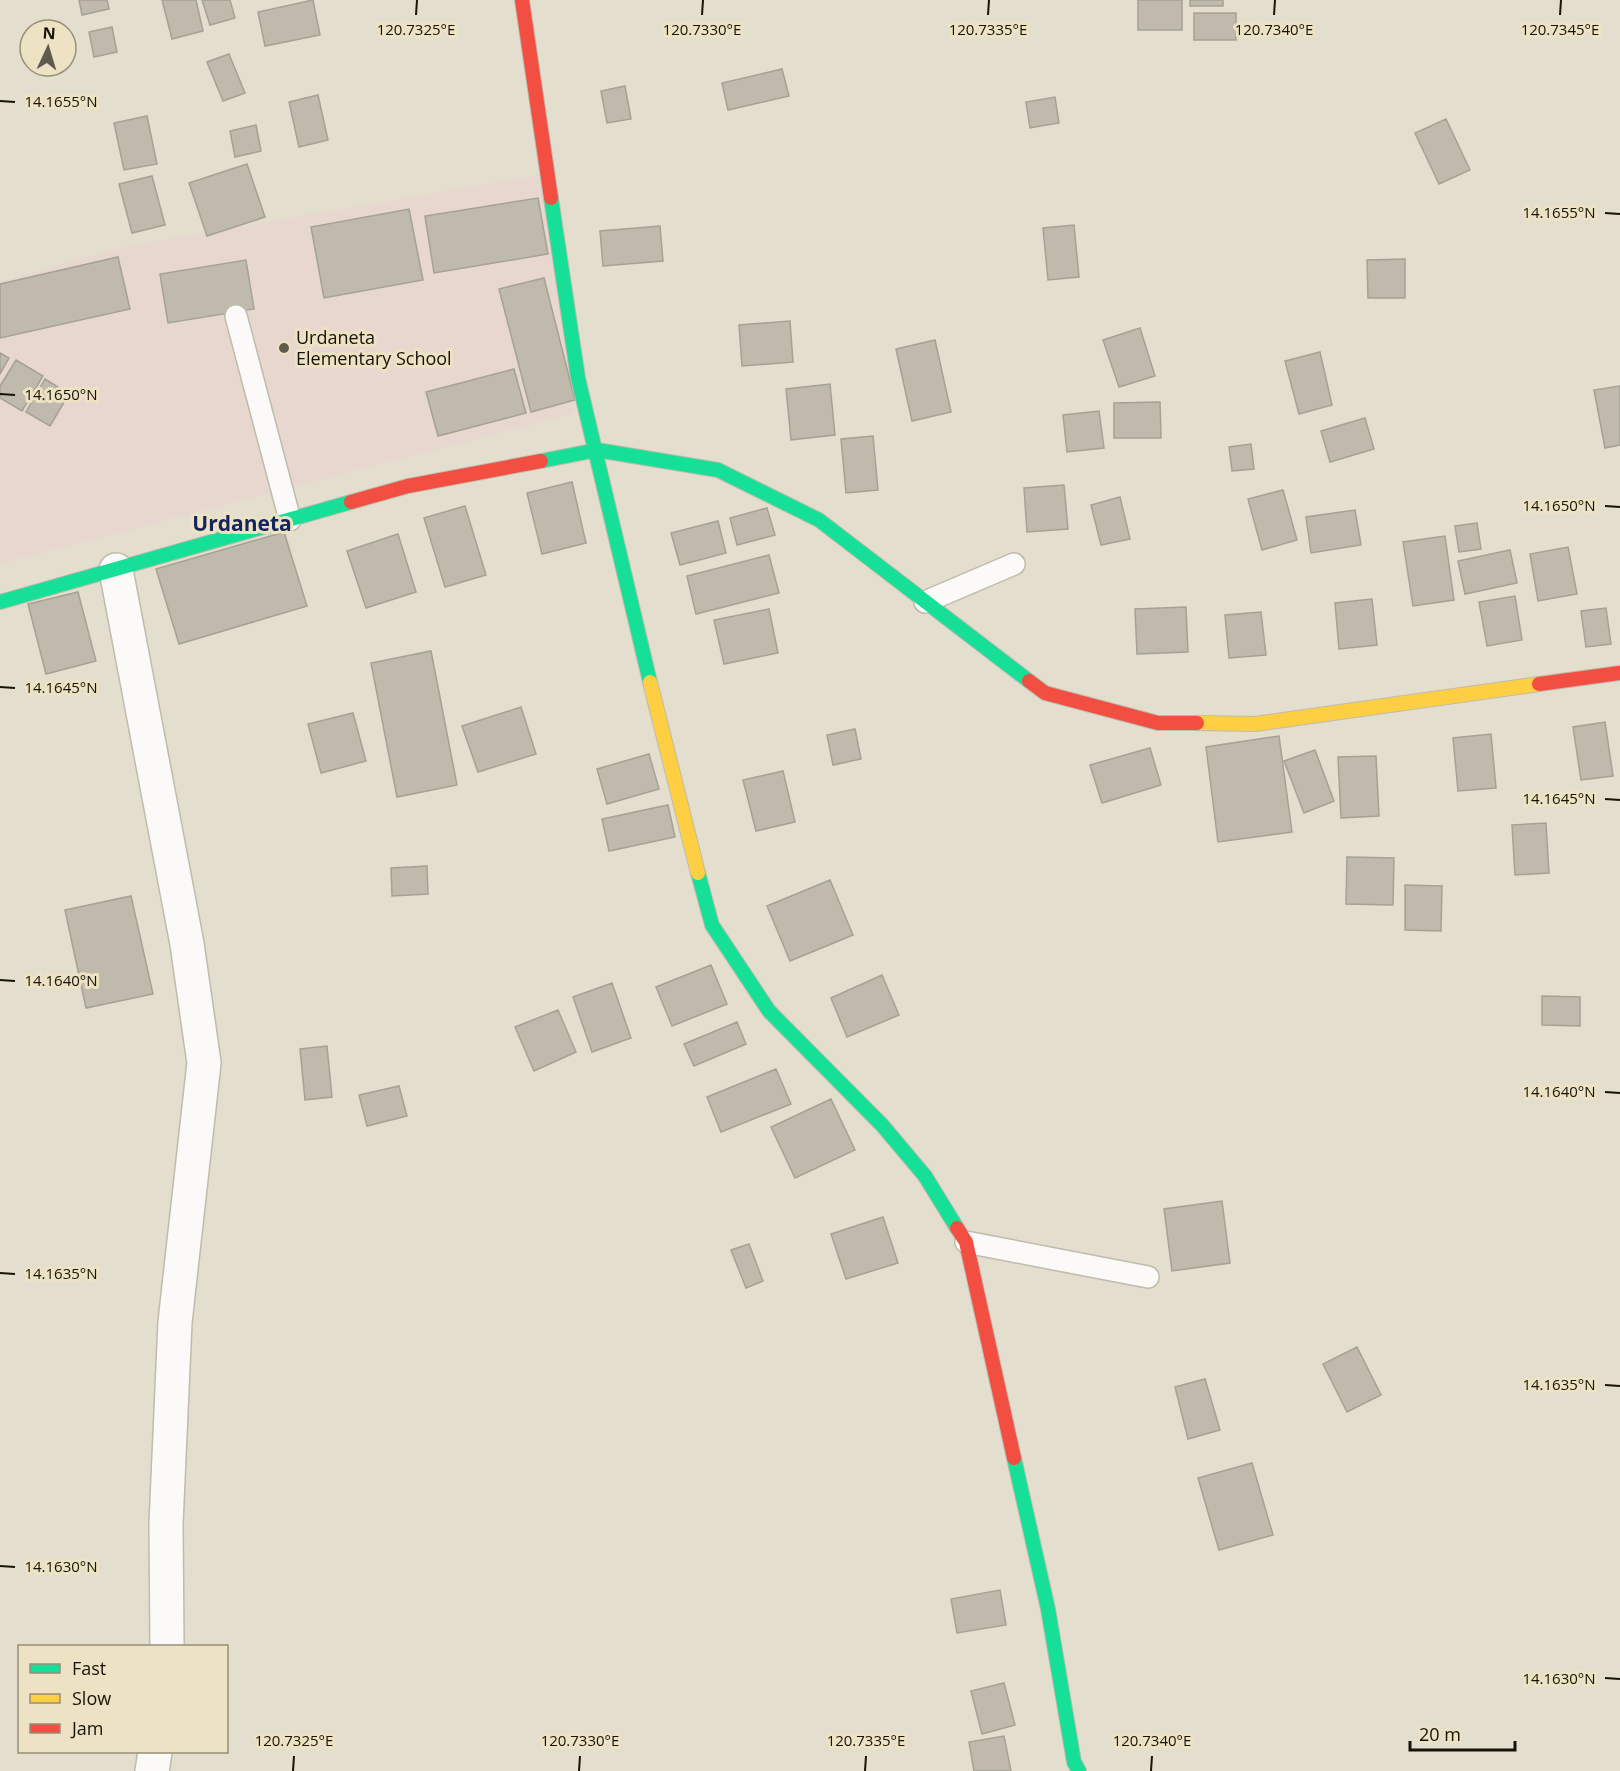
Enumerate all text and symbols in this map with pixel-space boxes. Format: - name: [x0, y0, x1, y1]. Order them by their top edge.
- north arrow: [18, 18, 78, 78]
- text: 120.7325°E: [377, 19, 455, 39]
- text: 120.7330°E: [663, 19, 741, 39]
- text: 120.7335°E: [949, 19, 1027, 39]
- text: 120.7340°E: [1235, 19, 1313, 39]
- text: 120.7345°E: [1521, 19, 1599, 39]
- text: N: [42, 22, 56, 44]
- text: 14.1655°N: [24, 91, 98, 111]
- text: 14.1655°N: [1522, 202, 1596, 222]
- place label: Urdaneta Elementary School: [296, 325, 452, 370]
- marker: Urdaneta Elementary School: [277, 341, 291, 355]
- text: 14.1650°N: [24, 384, 98, 404]
- text: 14.1650°N: [1522, 495, 1596, 515]
- district label: Urdaneta: [192, 509, 292, 537]
- text: 14.1645°N: [24, 677, 98, 697]
- text: 14.1645°N: [1522, 788, 1596, 808]
- text: 14.1640°N: [24, 970, 98, 990]
- text: 14.1640°N: [1522, 1081, 1596, 1101]
- text: 14.1635°N: [24, 1263, 98, 1283]
- text: 14.1635°N: [1522, 1374, 1596, 1394]
- text: 14.1630°N: [24, 1556, 98, 1576]
- legend: [18, 1645, 228, 1753]
- text: Fast: [72, 1656, 106, 1680]
- text: 14.1630°N: [1522, 1668, 1596, 1688]
- text: Slow: [72, 1686, 111, 1710]
- scale bar: [1410, 1714, 1515, 1752]
- text: Jam: [70, 1716, 104, 1740]
- text: 20 m: [1419, 1722, 1461, 1746]
- text: 120.7325°E: [255, 1730, 333, 1750]
- text: 120.7330°E: [541, 1730, 619, 1750]
- text: 120.7335°E: [827, 1730, 905, 1750]
- text: 120.7340°E: [1113, 1730, 1191, 1750]

